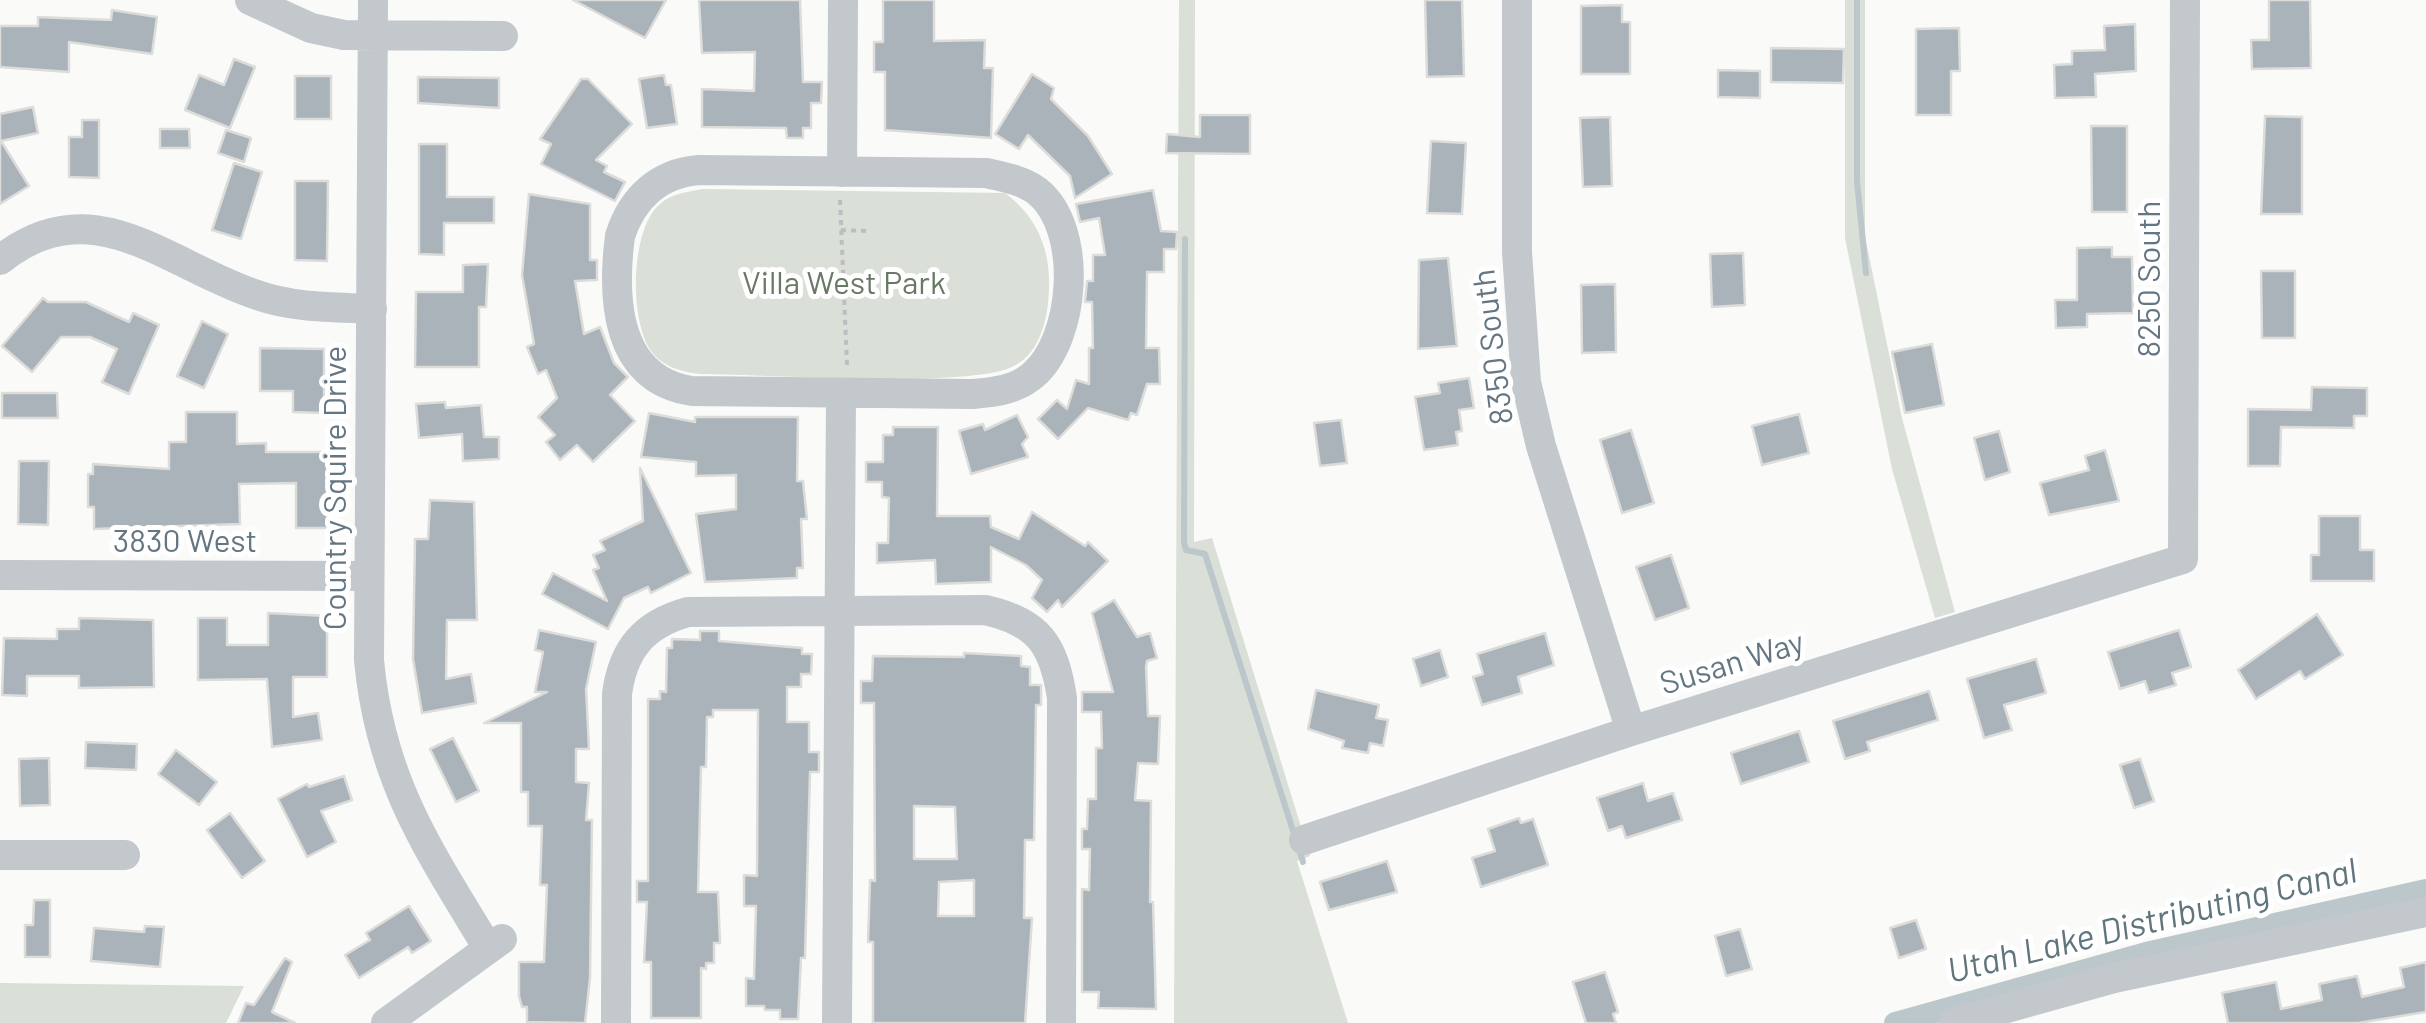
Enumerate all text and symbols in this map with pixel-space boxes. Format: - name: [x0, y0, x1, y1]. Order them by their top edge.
- street label: 8250 South: [2130, 201, 2168, 357]
- park label: Villa West Park: [742, 264, 946, 302]
- street label: 8350 South: [1464, 267, 1522, 427]
- street label: Country Squire Drive: [316, 346, 354, 630]
- street label: 3830 West: [113, 522, 257, 560]
- street label: Susan Way: [1655, 623, 1809, 703]
- water label: Utah Lake Distributing Canal: [1943, 850, 2361, 992]

